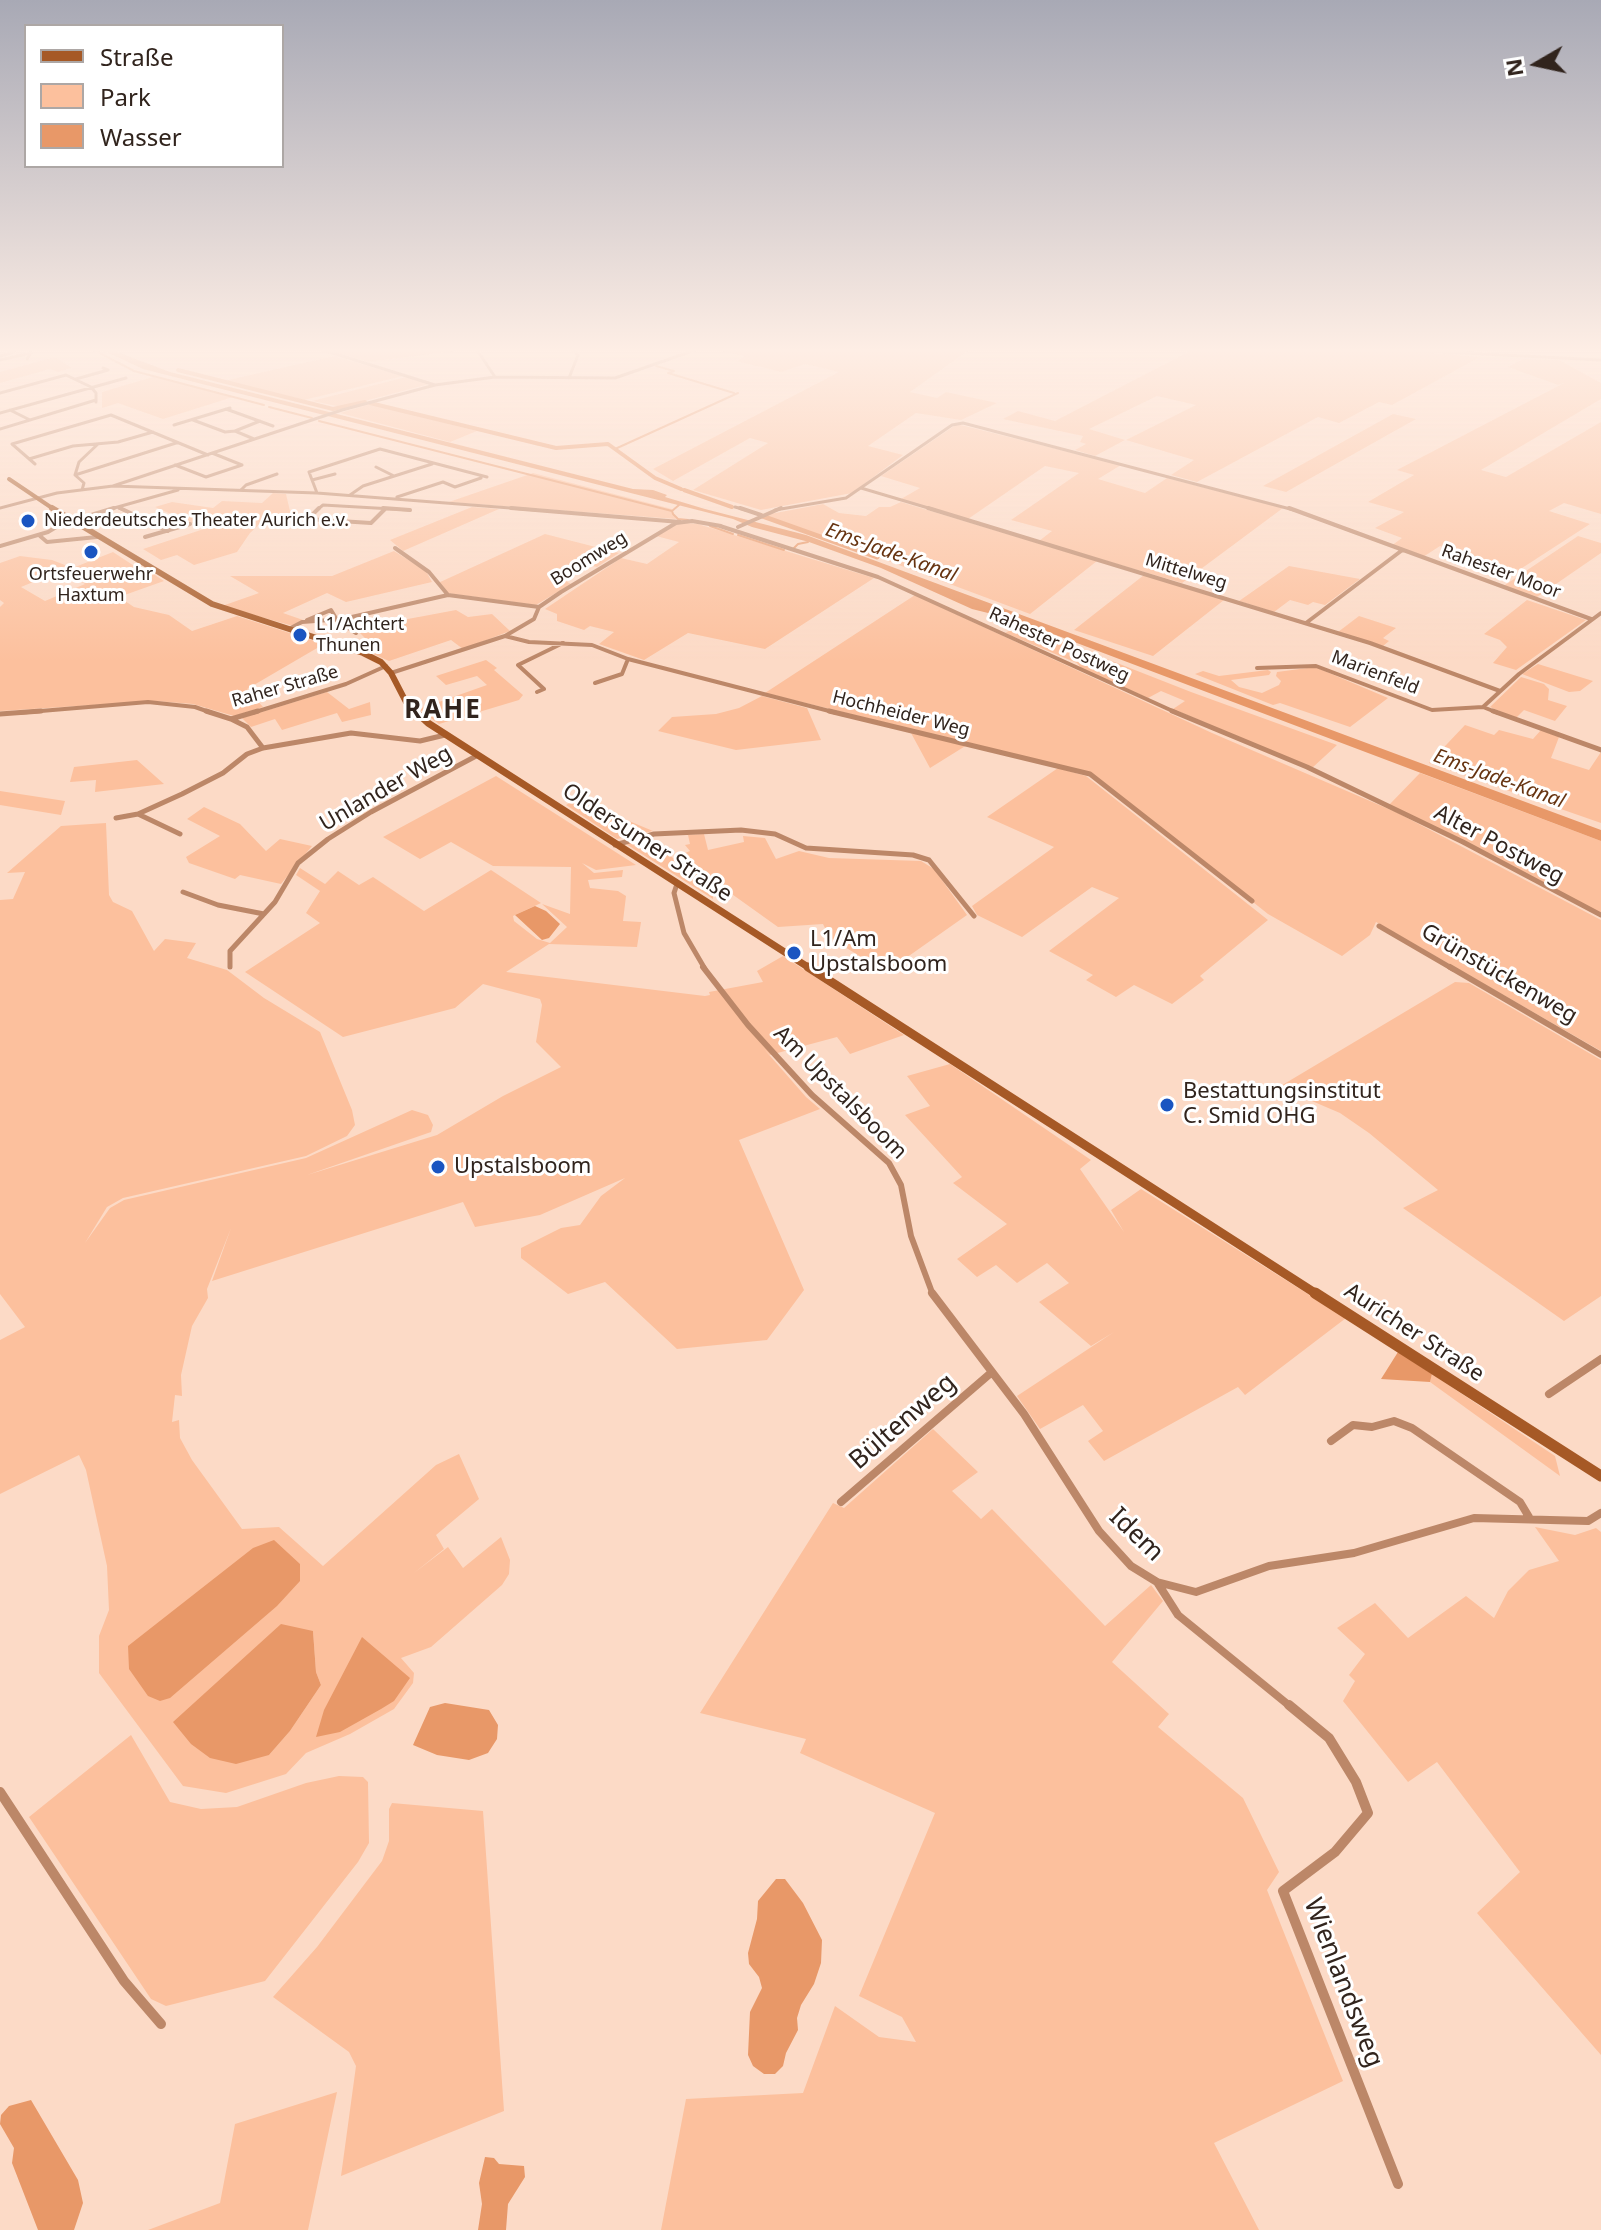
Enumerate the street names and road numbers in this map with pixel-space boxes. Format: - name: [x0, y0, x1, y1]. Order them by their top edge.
- street label: Boomweg: [547, 527, 631, 591]
- street label: Rahester Moor: [1438, 540, 1564, 604]
- street label: Mittelweg: [1143, 549, 1229, 595]
- street label: Rahester Postweg: [985, 603, 1133, 687]
- street label: Marienfeld: [1328, 646, 1422, 700]
- street label: Raher Straße: [229, 661, 341, 713]
- street label: Hochheider Weg: [830, 686, 972, 742]
- street label: Unlander Weg: [315, 741, 457, 837]
- street label: Oldersumer Straße: [557, 778, 737, 908]
- street label: Alter Postweg: [1430, 800, 1568, 890]
- street label: Grünstückenweg: [1416, 919, 1582, 1029]
- street label: Am Upstalsboom: [768, 1021, 912, 1165]
- street label: Auricher Straße: [1339, 1278, 1489, 1388]
- street label: Bültenweg: [843, 1367, 963, 1477]
- street label: Idem: [1102, 1502, 1170, 1568]
- street label: Wienlandsweg: [1296, 1894, 1390, 2072]

